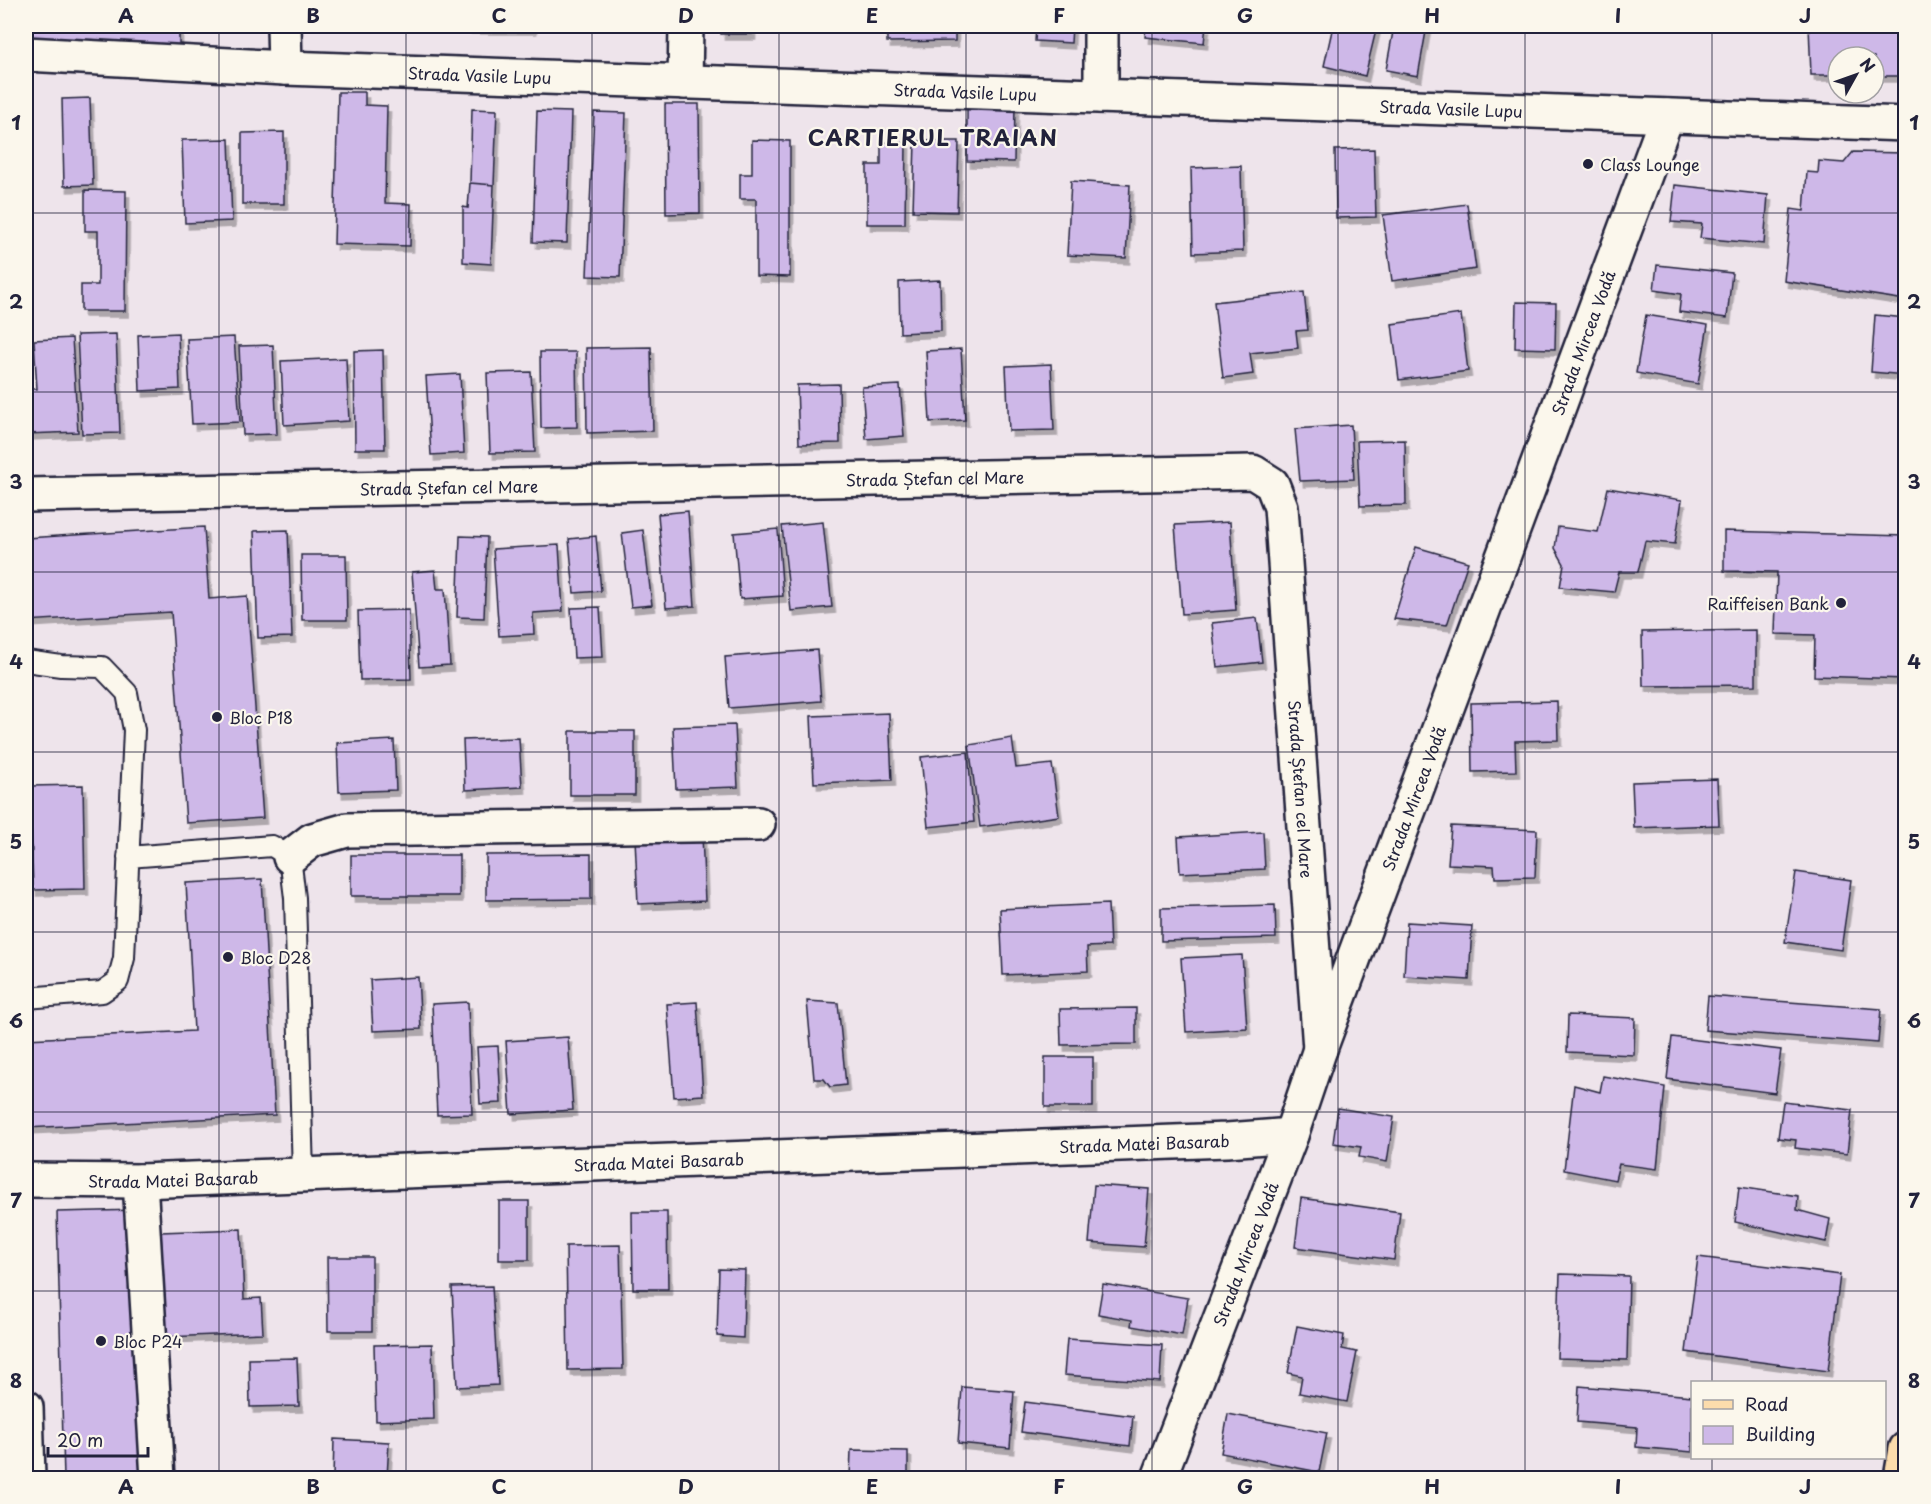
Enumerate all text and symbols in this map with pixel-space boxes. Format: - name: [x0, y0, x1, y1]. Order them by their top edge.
- text: A: [118, 0, 134, 30]
- text: B: [306, 0, 320, 30]
- text: C: [491, 0, 507, 30]
- text: D: [678, 0, 694, 30]
- text: E: [866, 0, 878, 30]
- text: F: [1053, 0, 1065, 30]
- text: G: [1237, 0, 1253, 30]
- text: H: [1424, 0, 1440, 30]
- text: I: [1615, 0, 1621, 30]
- text: J: [1799, 0, 1811, 30]
- north arrow: [1826, 45, 1886, 105]
- text: N: [1855, 52, 1882, 77]
- street label: Strada Vasile Lupu: [407, 60, 552, 89]
- street label: Strada Vasile Lupu: [893, 77, 1037, 106]
- street label: Strada Vasile Lupu: [1379, 94, 1523, 123]
- text: 1: [11, 107, 21, 137]
- text: 1: [1909, 107, 1919, 137]
- district label: CARTIERUL TRAIAN: [808, 120, 1058, 153]
- place label: Class Lounge: [1600, 152, 1700, 176]
- marker: Class Lounge: [1581, 157, 1595, 171]
- street label: Strada Mircea Vodă: [1545, 267, 1621, 418]
- text: 2: [9, 286, 23, 316]
- text: 2: [1907, 286, 1921, 316]
- street label: Strada Ștefan cel Mare: [845, 464, 1024, 492]
- text: 3: [9, 466, 23, 496]
- text: 3: [1907, 466, 1921, 496]
- street label: Strada Ștefan cel Mare: [359, 473, 538, 501]
- place label: Raiffeisen Bank: [1707, 591, 1829, 615]
- marker: Raiffeisen Bank: [1834, 596, 1848, 610]
- text: 4: [9, 646, 23, 676]
- text: 4: [1907, 646, 1921, 676]
- street label: Strada Ștefan cel Mare: [1283, 699, 1320, 879]
- place label: Bloc P18: [229, 705, 293, 729]
- marker: Bloc P18: [210, 710, 224, 724]
- street label: Strada Mircea Vodă: [1375, 722, 1451, 874]
- text: 5: [10, 826, 22, 856]
- text: 5: [1908, 826, 1920, 856]
- place label: Bloc D28: [240, 945, 311, 969]
- marker: Bloc D28: [221, 950, 235, 964]
- text: 6: [9, 1005, 23, 1035]
- text: 6: [1907, 1005, 1921, 1035]
- street label: Strada Matei Basarab: [1059, 1128, 1230, 1158]
- street label: Strada Matei Basarab: [573, 1146, 744, 1177]
- street label: Strada Matei Basarab: [88, 1165, 259, 1193]
- street label: Strada Mircea Vodă: [1207, 1178, 1284, 1330]
- text: 7: [10, 1185, 22, 1215]
- text: 7: [1908, 1185, 1920, 1215]
- place label: Bloc P24: [113, 1329, 183, 1353]
- marker: Bloc P24: [94, 1334, 108, 1348]
- text: 8: [10, 1365, 22, 1395]
- text: 8: [1908, 1365, 1920, 1395]
- legend: [1691, 1381, 1886, 1459]
- text: Road: [1745, 1390, 1789, 1417]
- scale bar: [48, 1420, 148, 1458]
- text: Building: [1745, 1420, 1815, 1447]
- text: 20 m: [57, 1426, 103, 1453]
- text: A: [118, 1471, 134, 1501]
- text: B: [306, 1471, 320, 1501]
- text: C: [491, 1471, 507, 1501]
- text: D: [678, 1471, 694, 1501]
- text: E: [866, 1471, 878, 1501]
- text: F: [1053, 1471, 1065, 1501]
- text: G: [1237, 1471, 1253, 1501]
- text: H: [1424, 1471, 1440, 1501]
- text: I: [1615, 1471, 1621, 1501]
- text: J: [1799, 1471, 1811, 1501]

